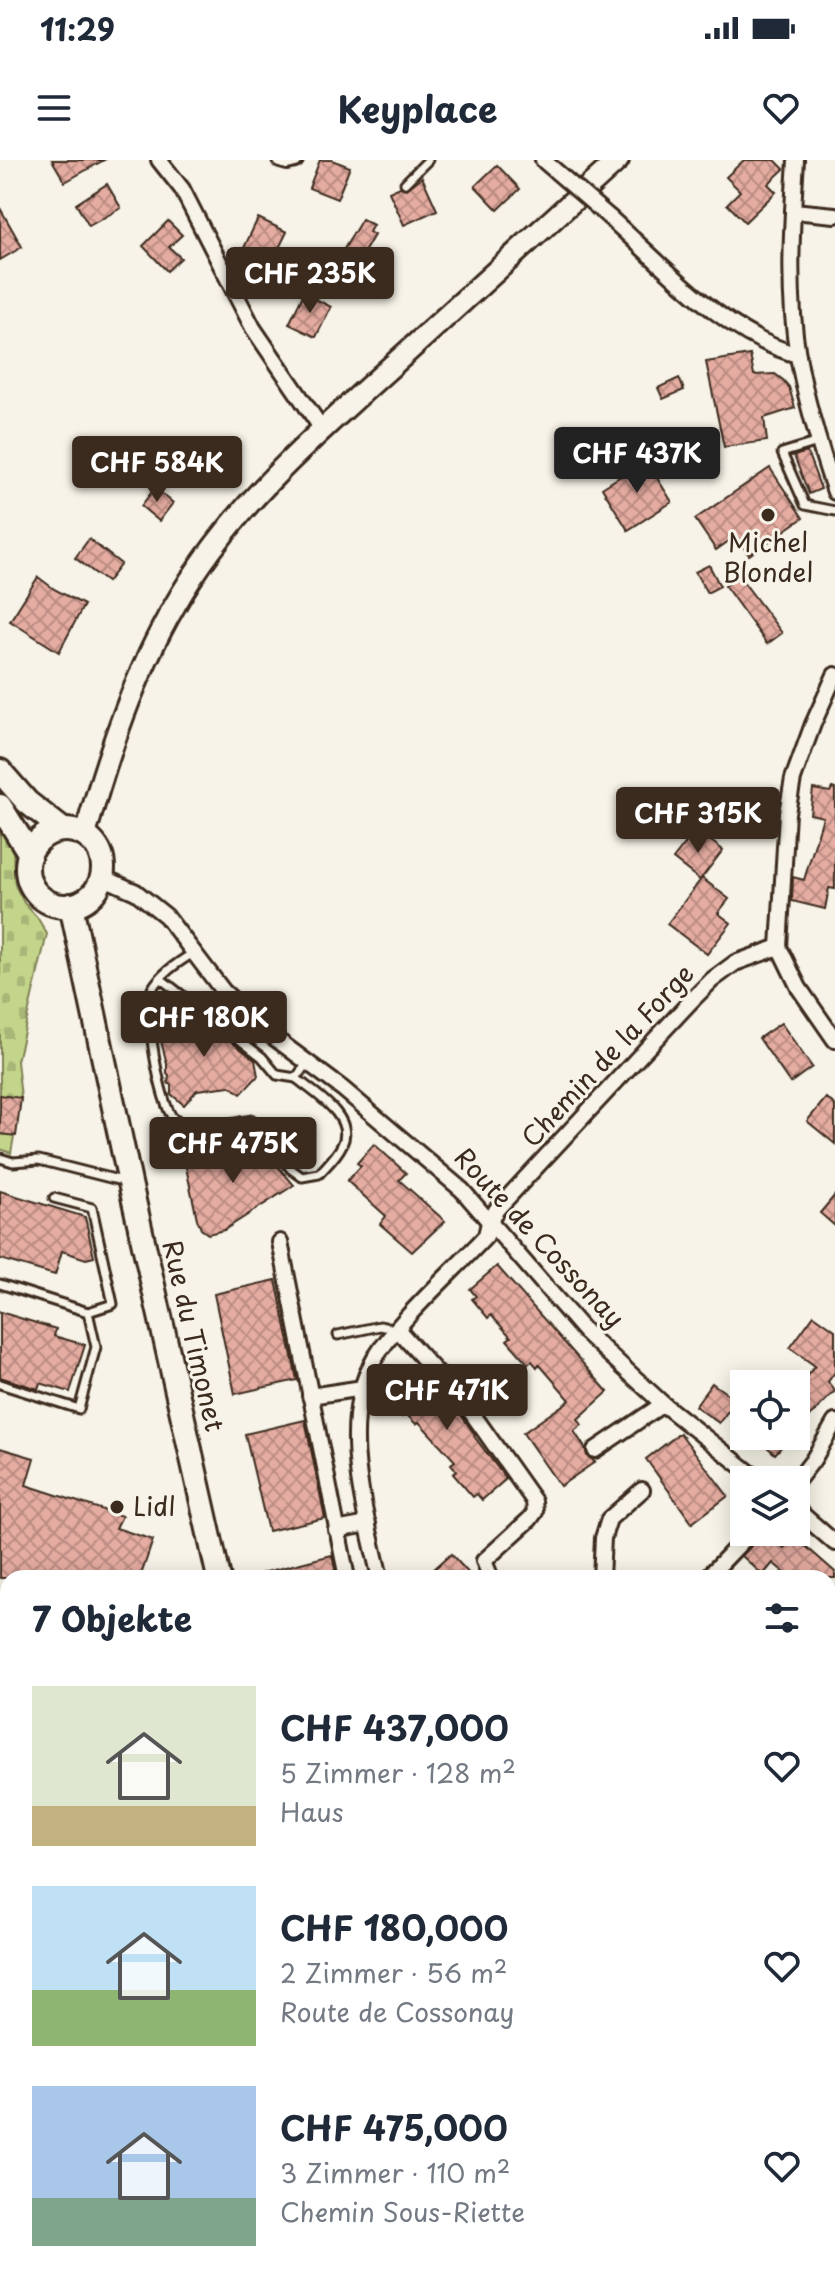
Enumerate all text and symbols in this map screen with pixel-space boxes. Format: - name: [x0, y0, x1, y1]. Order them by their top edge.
- text: 11:29: [40, 6, 115, 51]
- text: Keyplace: [337, 81, 498, 135]
- icon: menu: [32, 86, 76, 130]
- icon: heart: [759, 86, 803, 130]
- pin: CHF 235K: [227, 247, 393, 315]
- text: CHF 235K: [244, 253, 376, 292]
- pin: CHF 437K: [554, 427, 720, 495]
- text: CHF 437K: [572, 433, 702, 472]
- pin: CHF 584K: [74, 436, 240, 504]
- text: CHF 584K: [90, 442, 224, 481]
- marker: Michel Blondel: [759, 506, 777, 524]
- place label: Michel Blondel: [723, 522, 813, 591]
- pin: CHF 315K: [615, 787, 781, 855]
- text: CHF 315K: [634, 793, 762, 832]
- street label: Chemin de la Forge: [512, 955, 702, 1155]
- pin: CHF 180K: [121, 991, 287, 1059]
- text: CHF 180K: [139, 997, 269, 1036]
- pin: CHF 475K: [150, 1117, 316, 1185]
- text: CHF 475K: [168, 1123, 299, 1162]
- street label: Route de Cossonay: [446, 1138, 634, 1336]
- street label: Rue du Timonet: [154, 1236, 235, 1435]
- pin: CHF 471K: [364, 1364, 530, 1432]
- text: CHF 471K: [385, 1370, 509, 1409]
- map controls: [730, 1370, 810, 1546]
- button: locate: [730, 1370, 810, 1450]
- button: layers: [730, 1466, 810, 1546]
- place label: Lidl: [133, 1486, 176, 1525]
- marker: Lidl: [108, 1498, 126, 1516]
- text: 7 Objekte: [32, 1592, 192, 1644]
- icon: filters: [760, 1596, 804, 1640]
- text: CHF 437,000: [280, 1701, 509, 1753]
- icon: home: [96, 1718, 192, 1814]
- icon: heart: [760, 1744, 804, 1788]
- text: 5 Zimmer · 128 m²: [280, 1753, 516, 1792]
- text: Haus: [280, 1792, 344, 1831]
- text: CHF 180,000: [280, 1901, 508, 1953]
- icon: home: [96, 1918, 192, 2014]
- icon: heart: [760, 1944, 804, 1988]
- text: 2 Zimmer · 56 m²: [280, 1953, 507, 1992]
- text: Route de Cossonay: [280, 1992, 514, 2031]
- text: CHF 475,000: [280, 2101, 508, 2153]
- icon: home: [96, 2118, 192, 2214]
- icon: heart: [760, 2144, 804, 2188]
- text: 3 Zimmer · 110 m²: [280, 2153, 510, 2192]
- text: Chemin Sous-Riette: [280, 2192, 525, 2231]

